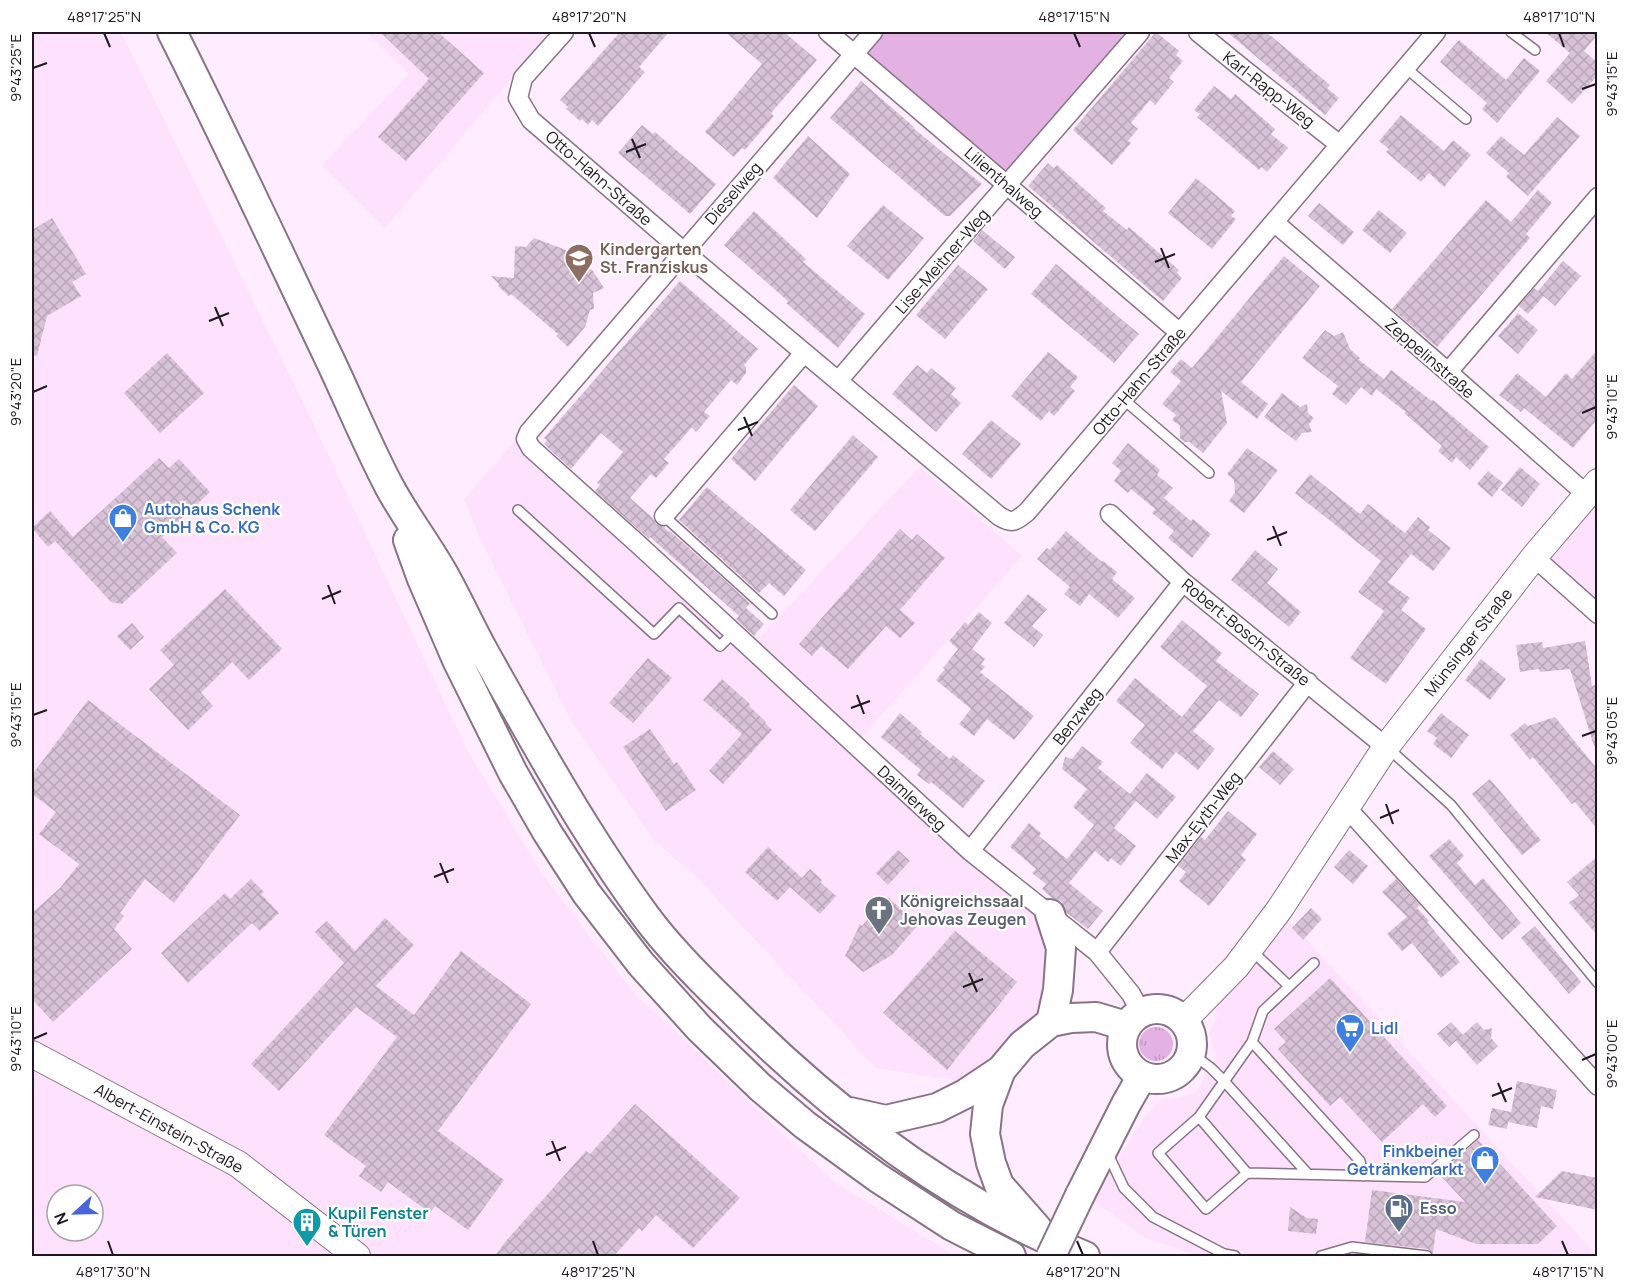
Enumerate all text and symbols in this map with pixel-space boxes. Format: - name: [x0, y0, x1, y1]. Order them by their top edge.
- text: 48°17'25"N: [67, 6, 141, 27]
- text: 48°17'20"N: [552, 6, 626, 27]
- text: 48°17'15"N: [1038, 6, 1110, 27]
- text: 48°17'10"N: [1523, 6, 1595, 27]
- text: 9°43'25"E: [5, 34, 26, 102]
- street label: Karl-Rapp-Weg: [1218, 46, 1320, 132]
- text: 9°43'15"E: [1601, 51, 1622, 117]
- street label: Otto-Hahn-Straße: [541, 126, 657, 230]
- street label: Lilienthalweg: [960, 142, 1048, 222]
- street label: Dieselweg: [700, 157, 766, 229]
- street label: Lise-Meitner-Weg: [890, 204, 994, 318]
- place label: Kindergarten St. Franziskus: [600, 238, 709, 278]
- school or university icon: Kindergarten St. Franziskus: [563, 242, 595, 284]
- street label: Zeppelinstraße: [1380, 313, 1480, 403]
- street label: Otto-Hahn-Straße: [1087, 322, 1191, 440]
- text: 9°43'20"E: [5, 358, 26, 426]
- text: 9°43'10"E: [1601, 374, 1622, 440]
- place label: Autohaus Schenk GmbH & Co. KG: [144, 498, 280, 538]
- shop icon: Autohaus Schenk GmbH & Co. KG: [107, 502, 139, 544]
- street label: Robert-Bosch-Straße: [1177, 573, 1315, 691]
- street label: Münsinger Straße: [1419, 583, 1517, 701]
- text: 9°43'15"E: [5, 682, 26, 748]
- street label: Benzweg: [1047, 683, 1107, 749]
- text: 9°43'05"E: [1601, 697, 1622, 765]
- street label: Daimlerweg: [873, 760, 951, 836]
- street label: Max-Eyth-Weg: [1160, 767, 1246, 867]
- place label: Königreichssaal Jehovas Zeugen: [900, 890, 1026, 930]
- church icon: Königreichssaal Jehovas Zeugen: [863, 894, 895, 936]
- text: 9°43'10"E: [5, 1006, 26, 1072]
- supermarket icon: Lidl: [1334, 1012, 1366, 1054]
- place label: Lidl: [1371, 1017, 1398, 1039]
- text: 9°43'00"E: [1601, 1019, 1622, 1089]
- street label: Albert-Einstein-Straße: [91, 1078, 247, 1178]
- place label: Finkbeiner Getränkemarkt: [1347, 1140, 1464, 1180]
- shop icon: Finkbeiner Getränkemarkt: [1469, 1144, 1501, 1186]
- north arrow: [45, 1183, 105, 1243]
- fuel station icon: Esso: [1383, 1192, 1415, 1234]
- place label: Esso: [1420, 1197, 1457, 1219]
- place label: Kupil Fenster & Türen: [328, 1202, 429, 1242]
- building icon: Kupil Fenster & Türen: [291, 1206, 323, 1248]
- text: N: [49, 1209, 73, 1228]
- text: 48°17'30"N: [76, 1261, 150, 1282]
- text: 48°17'25"N: [561, 1261, 635, 1282]
- text: 48°17'20"N: [1046, 1261, 1120, 1282]
- text: 48°17'15"N: [1532, 1261, 1604, 1282]

